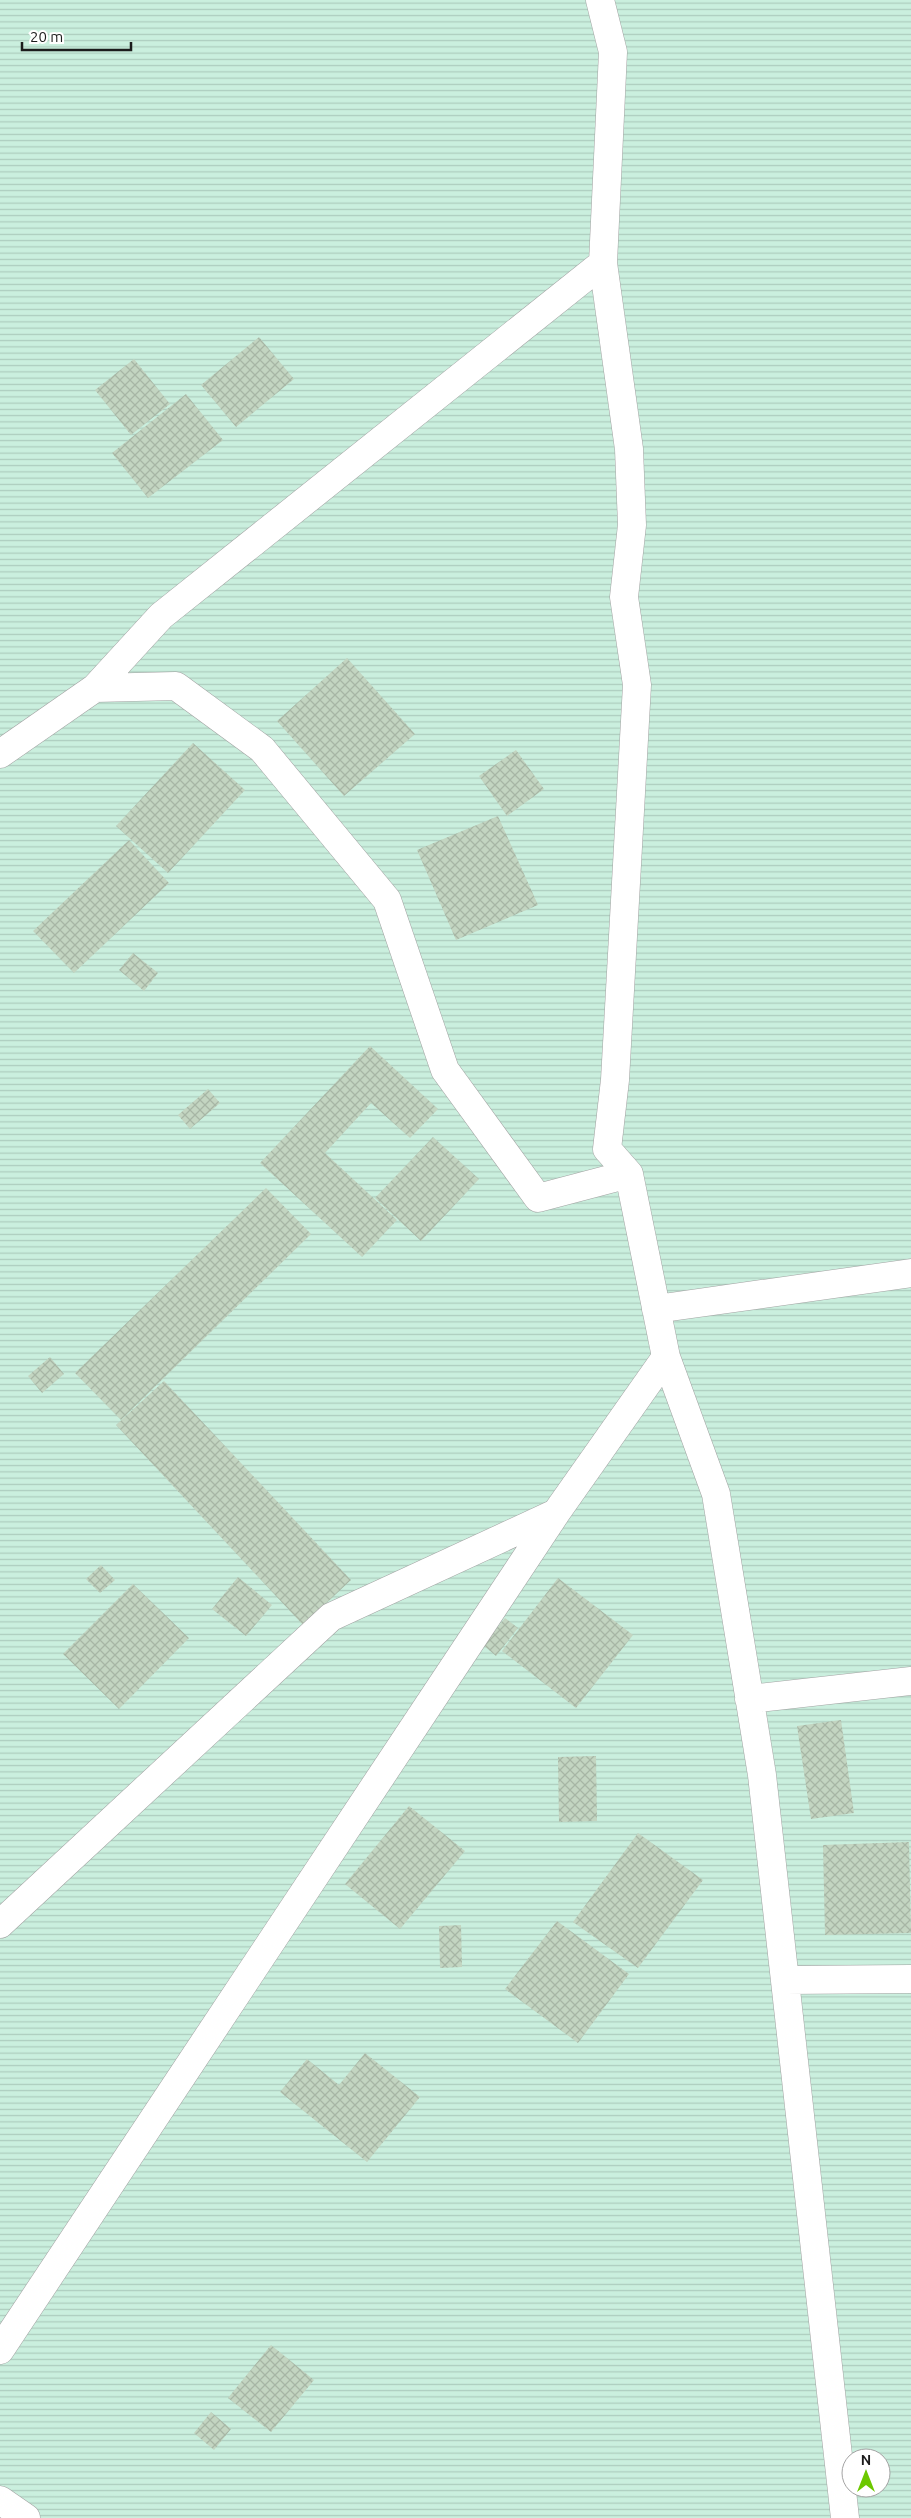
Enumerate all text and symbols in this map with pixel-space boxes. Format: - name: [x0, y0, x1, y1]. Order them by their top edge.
- scale bar: [22, 20, 131, 52]
- text: 20 m: [30, 28, 63, 45]
- north arrow: [841, 2448, 891, 2498]
- text: N: [861, 2452, 871, 2468]

